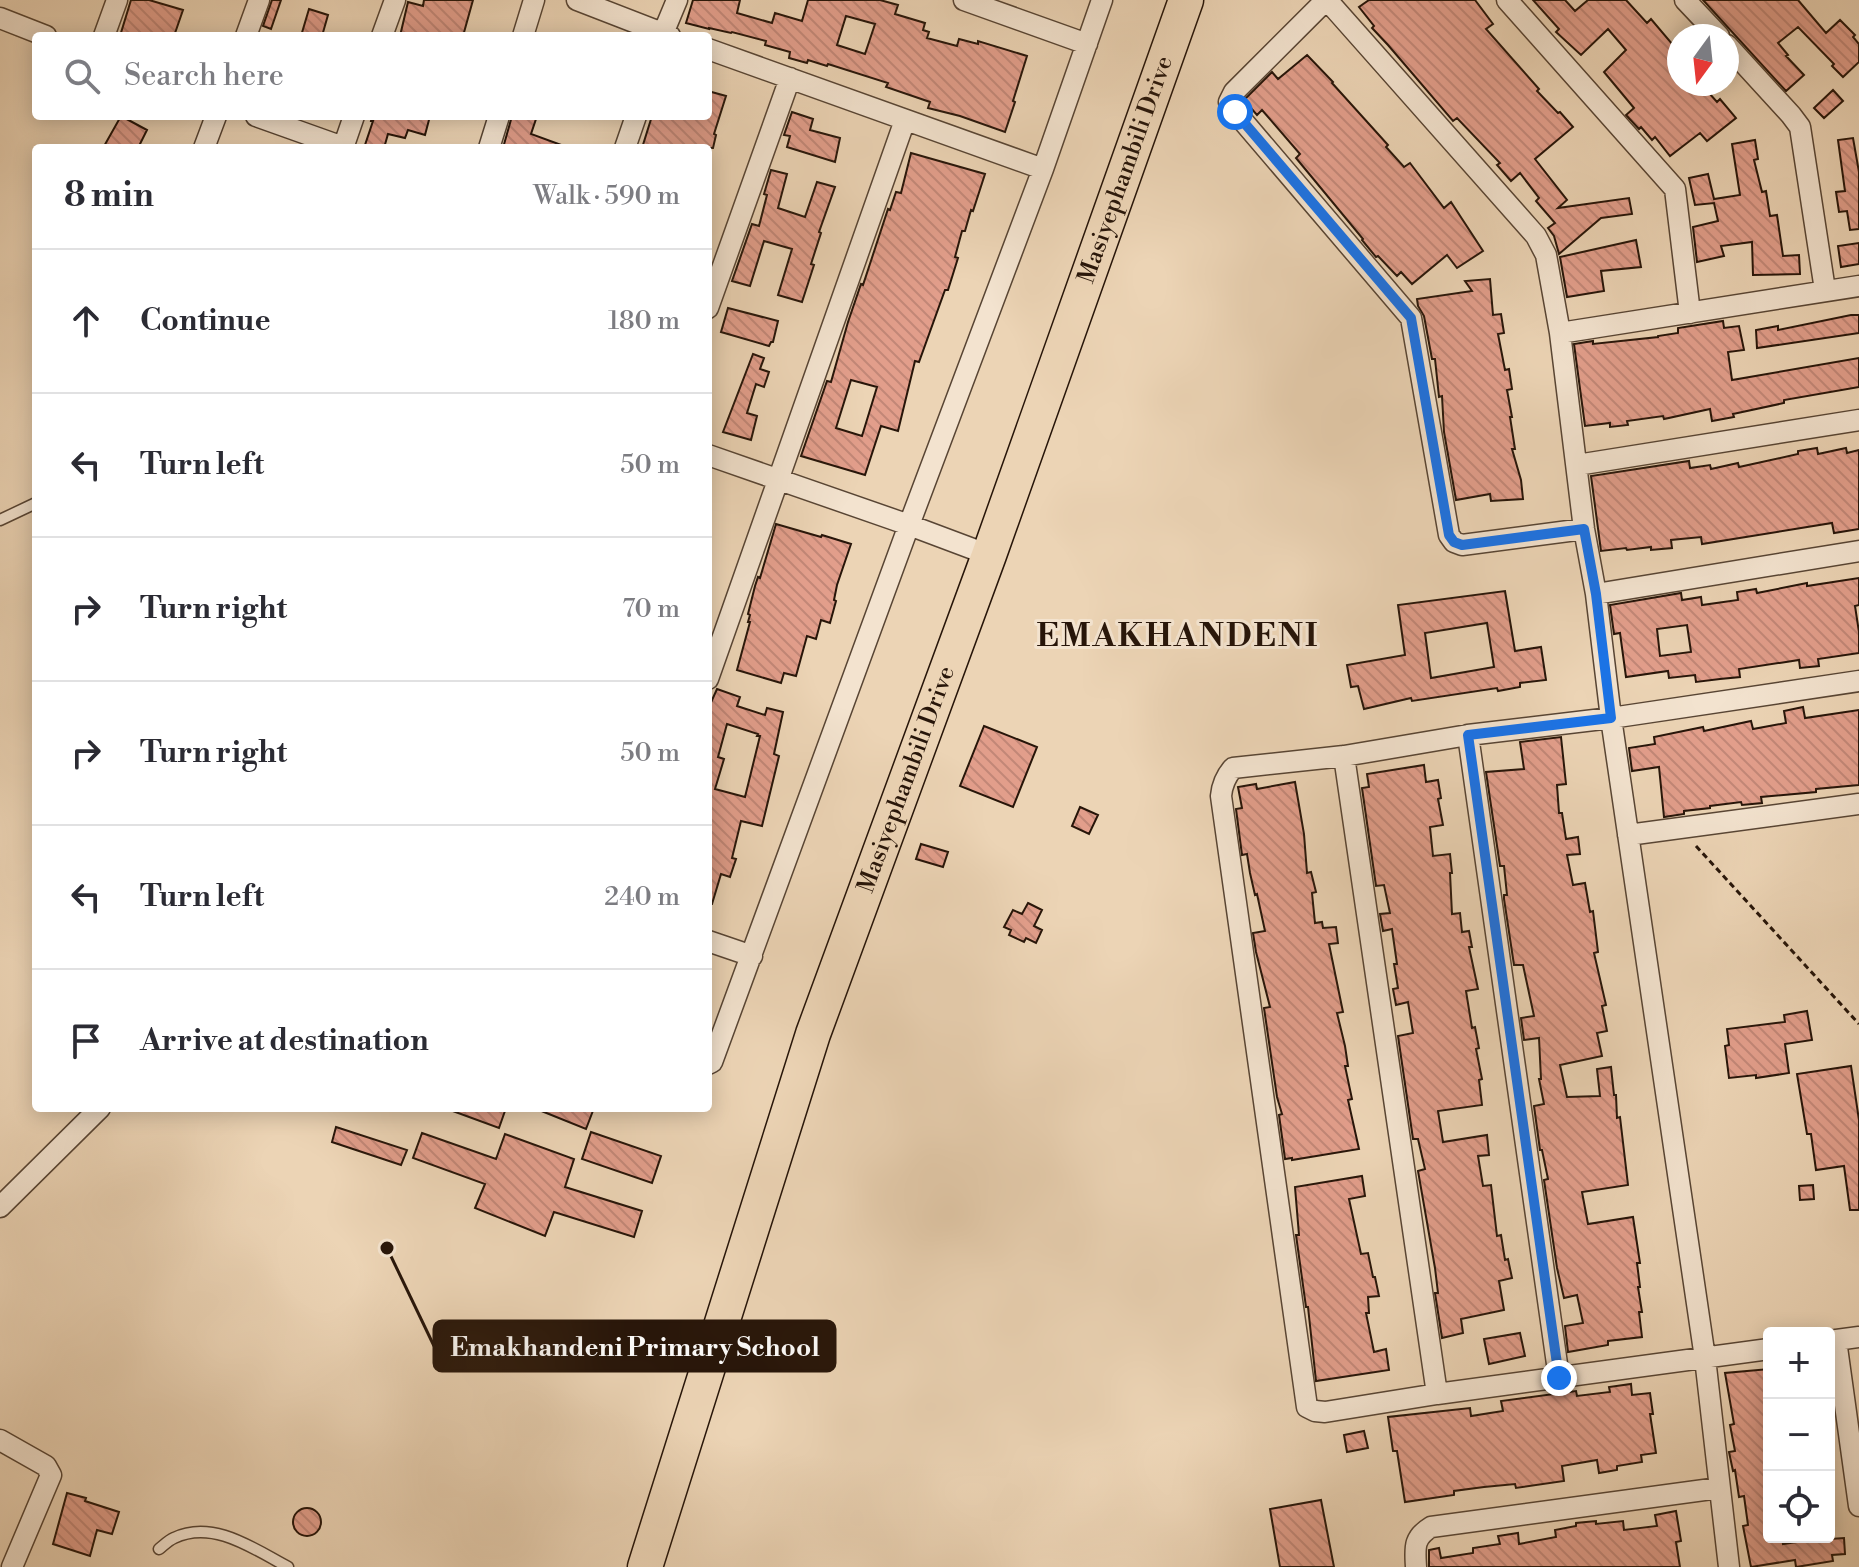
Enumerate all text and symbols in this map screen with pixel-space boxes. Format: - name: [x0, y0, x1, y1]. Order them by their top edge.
- north arrow: [1667, 24, 1739, 96]
- search box: [32, 32, 712, 120]
- street label: Masiyephambili Drive: [1072, 52, 1180, 288]
- icon: search: [60, 54, 104, 98]
- text: Search here: [124, 57, 284, 95]
- route start: [1217, 94, 1253, 130]
- text: 8 min: [64, 175, 154, 217]
- text: Walk · 590 m: [533, 180, 680, 212]
- icon: ahead: [64, 299, 108, 343]
- text: Continue: [140, 302, 271, 340]
- text: 180 m: [608, 305, 680, 337]
- icon: left: [64, 443, 108, 487]
- text: Turn left: [140, 446, 264, 484]
- text: 50 m: [620, 449, 680, 481]
- icon: right: [64, 587, 108, 631]
- text: Turn right: [140, 590, 287, 628]
- text: 70 m: [622, 593, 680, 625]
- district label: EMAKHANDENI: [1037, 616, 1319, 656]
- street label: Masiyephambili Drive: [851, 662, 962, 897]
- icon: right: [64, 731, 108, 775]
- text: Turn right: [140, 734, 287, 772]
- text: 50 m: [620, 737, 680, 769]
- icon: left: [64, 875, 108, 919]
- text: Turn left: [140, 878, 264, 916]
- text: 240 m: [604, 881, 680, 913]
- icon: arrive: [64, 1019, 108, 1063]
- text: Arrive at destination: [140, 1022, 429, 1060]
- callout: Emakhandeni Primary School: [434, 1321, 835, 1371]
- map controls: [1763, 1327, 1835, 1543]
- button: +: [1763, 1327, 1835, 1399]
- text: Emakhandeni Primary School: [450, 1332, 820, 1364]
- route end: [1541, 1360, 1577, 1396]
- button: −: [1763, 1399, 1835, 1471]
- button: locate: [1763, 1471, 1835, 1543]

